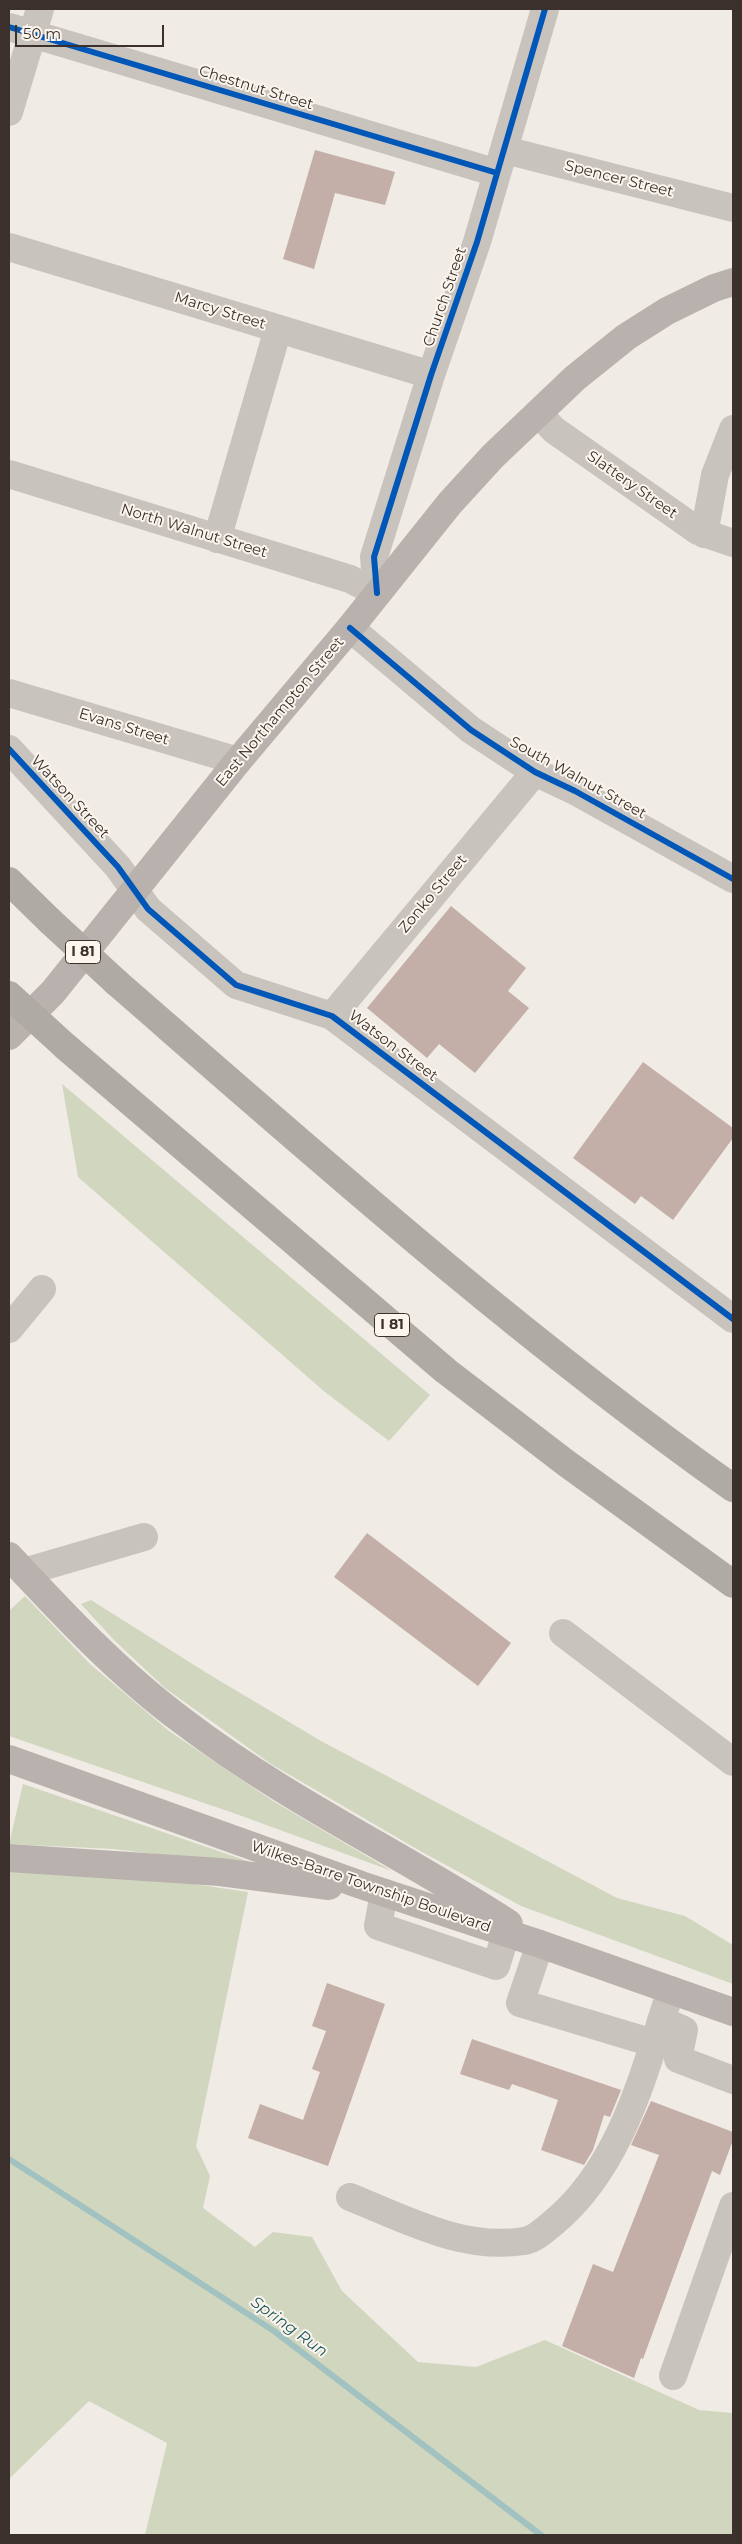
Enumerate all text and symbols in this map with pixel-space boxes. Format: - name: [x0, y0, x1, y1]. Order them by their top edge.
- scale bar: [18, 15, 166, 47]
- text: 50 m: [23, 24, 61, 43]
- street label: Chestnut Street: [197, 62, 315, 114]
- street label: Spencer Street: [563, 157, 675, 201]
- street label: Church Street: [419, 245, 471, 349]
- street label: Marcy Street: [172, 289, 268, 333]
- street label: Slattery Street: [583, 447, 681, 523]
- street label: North Walnut Street: [119, 500, 269, 562]
- street label: East Northampton Street: [212, 634, 348, 790]
- street label: Evans Street: [77, 705, 171, 749]
- street label: South Walnut Street: [507, 733, 649, 823]
- street label: Watson Street: [27, 752, 113, 842]
- street label: Zonko Street: [395, 851, 471, 937]
- road number: I 81: [66, 940, 100, 964]
- street label: Watson Street: [345, 1007, 441, 1085]
- road number: I 81: [374, 1314, 410, 1336]
- street label: Wilkes-Barre Township Boulevard: [249, 1837, 493, 1937]
- water label: Spring Run: [247, 2293, 331, 2361]

